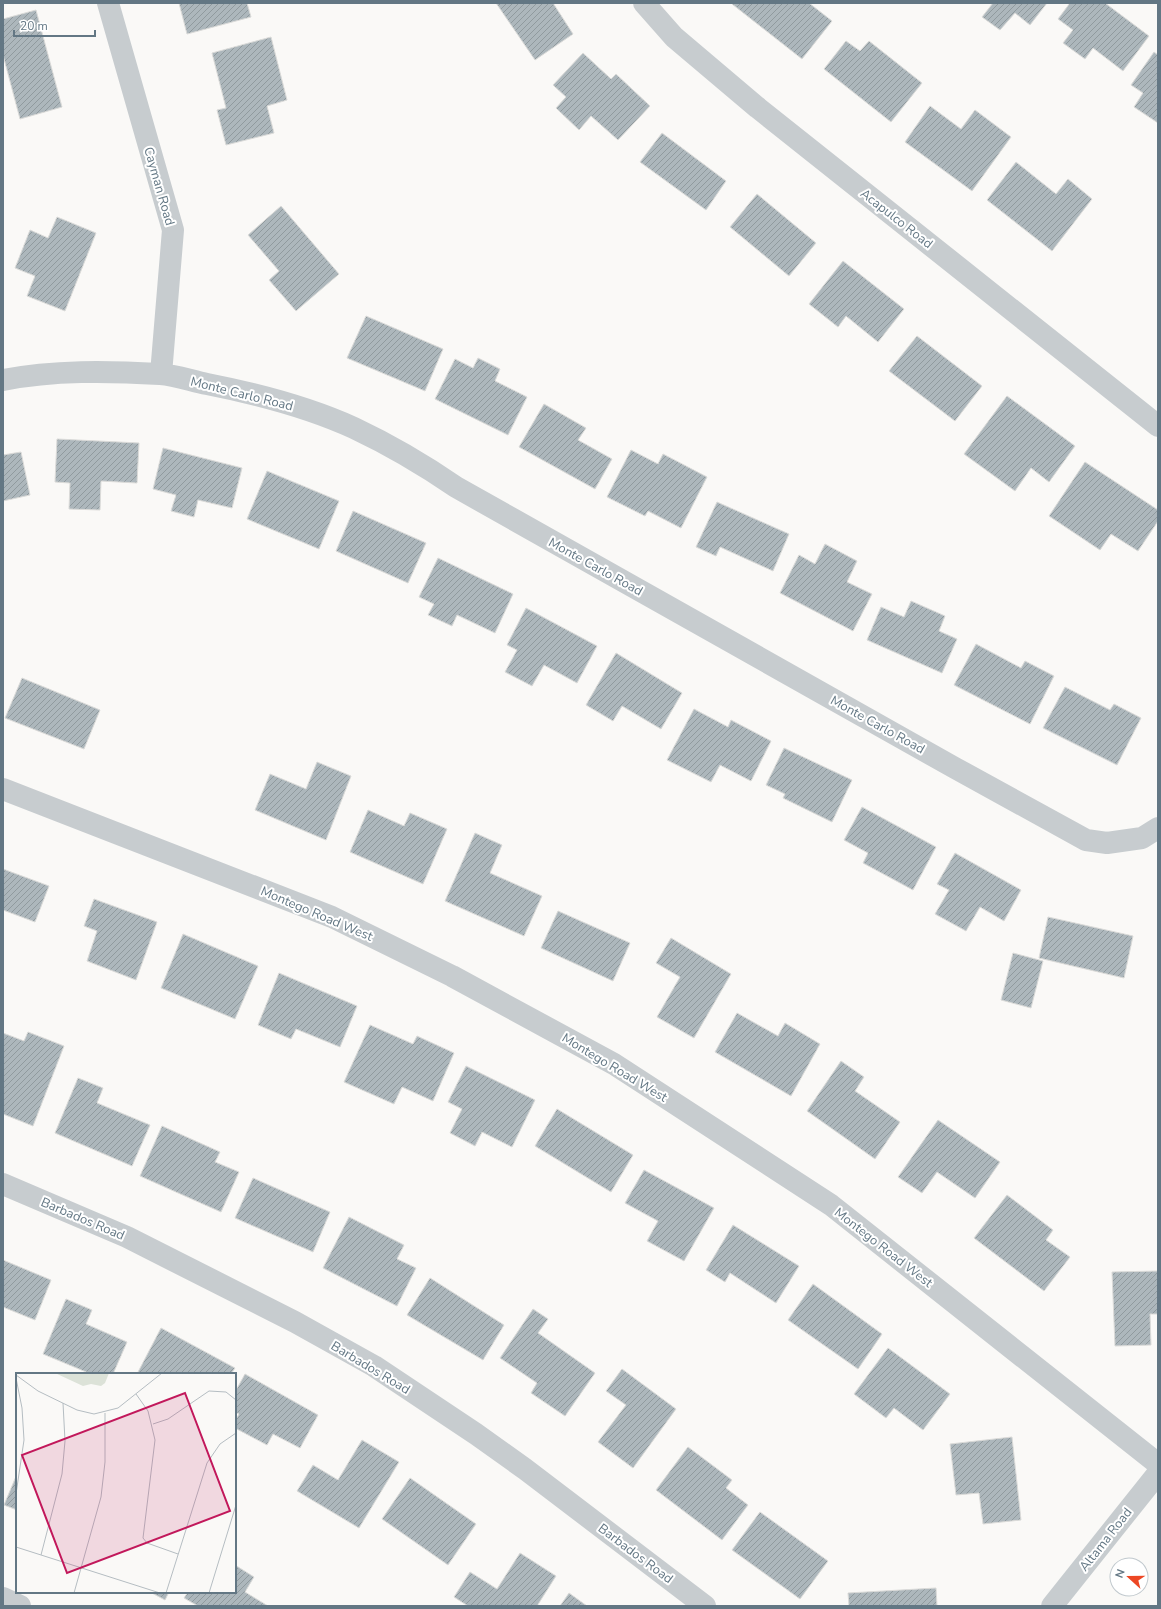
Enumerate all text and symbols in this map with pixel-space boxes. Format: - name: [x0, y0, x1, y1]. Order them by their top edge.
- scale bar: [14, 12, 95, 38]
- text: 20 m: [20, 18, 48, 34]
- street label: Cayman Road: [139, 145, 179, 228]
- street label: Acapulco Road: [856, 185, 936, 253]
- street label: Monte Carlo Road: [189, 373, 295, 415]
- street label: Monte Carlo Road: [545, 534, 646, 600]
- street label: Monte Carlo Road: [827, 692, 928, 758]
- street label: Montego Road West: [258, 882, 376, 946]
- street label: Montego Road West: [558, 1029, 671, 1107]
- street label: Barbados Road: [38, 1193, 127, 1245]
- street label: Montego Road West: [831, 1204, 937, 1292]
- street label: Barbados Road: [328, 1337, 413, 1399]
- inset map: [16, 1373, 236, 1593]
- street label: Altama Road: [1075, 1504, 1136, 1575]
- street label: Barbados Road: [594, 1520, 677, 1588]
- north arrow: [1109, 1557, 1149, 1597]
- text: N: [1112, 1567, 1129, 1580]

